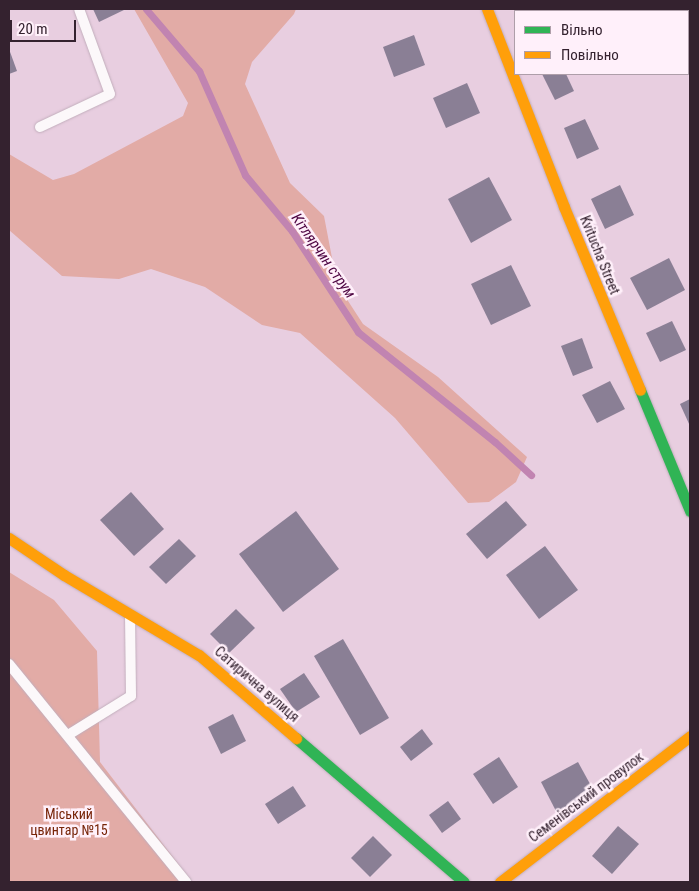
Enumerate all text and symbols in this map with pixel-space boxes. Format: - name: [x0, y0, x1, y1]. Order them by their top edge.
- scale bar: [12, 10, 79, 42]
- legend: [514, 10, 689, 75]
- text: 20 m: [18, 20, 48, 38]
- text: Вільно: [561, 21, 603, 39]
- text: Повільно: [561, 46, 619, 64]
- water label: Кітлярчин струм: [287, 210, 359, 302]
- street label: Kvitucha Street: [577, 213, 623, 297]
- street label: Сатирична вулиця: [211, 643, 303, 725]
- street label: Семенівський провулок: [525, 748, 647, 846]
- park label: Міський цвинтар №15: [30, 806, 108, 839]

